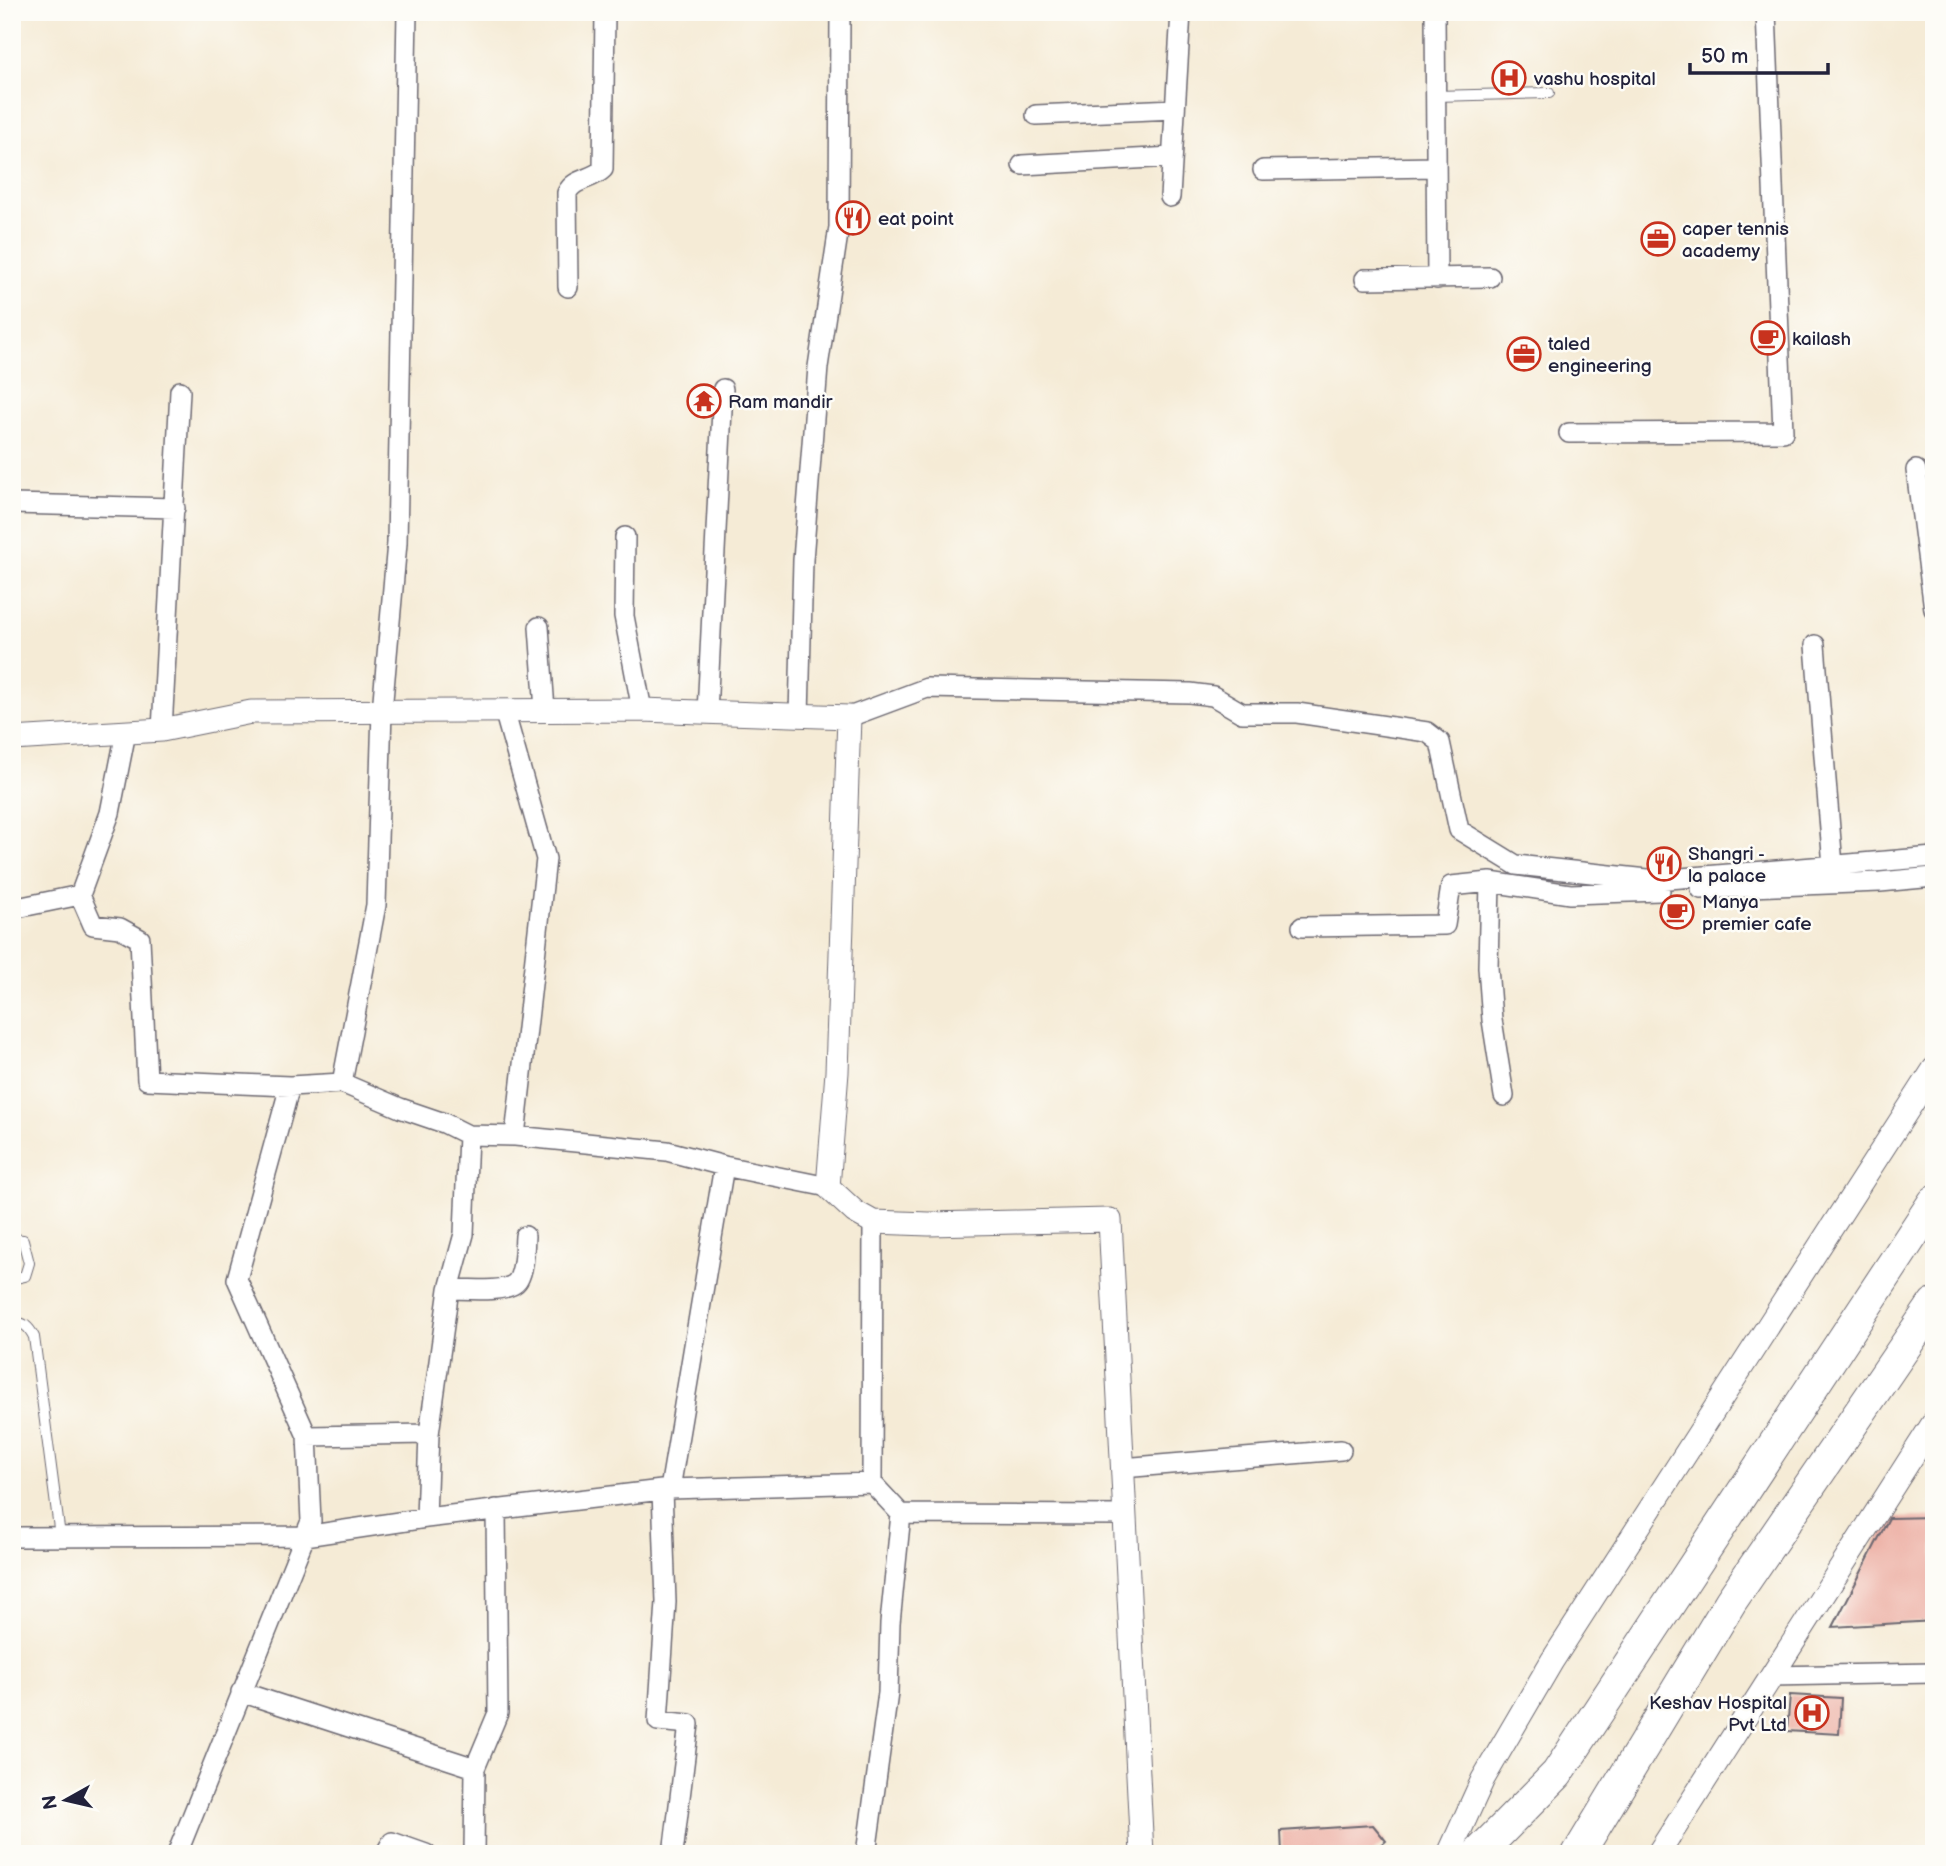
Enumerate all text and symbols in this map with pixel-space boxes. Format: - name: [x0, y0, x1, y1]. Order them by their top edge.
- scale bar: [1690, 32, 1829, 76]
- text: 50 m: [1701, 44, 1748, 69]
- hospital icon: vashu hospital: [1490, 59, 1528, 97]
- place label: vashu hospital: [1533, 68, 1656, 91]
- restaurant icon: eat point: [834, 199, 872, 237]
- place label: eat point: [878, 208, 954, 231]
- place label: caper tennis academy: [1682, 218, 1789, 263]
- office icon: caper tennis academy: [1639, 220, 1677, 258]
- cafe icon: kailash: [1749, 319, 1787, 357]
- place label: kailash: [1792, 328, 1851, 351]
- place label: taled engineering: [1548, 333, 1652, 378]
- office icon: taled engineering: [1505, 335, 1543, 373]
- temple icon: Ram mandir: [685, 382, 723, 420]
- place label: Ram mandir: [728, 391, 834, 414]
- place label: Shangri - la palace: [1688, 843, 1766, 888]
- restaurant icon: Shangri - la palace: [1645, 845, 1683, 883]
- place label: Manya premier cafe: [1702, 891, 1811, 936]
- cafe icon: Manya premier cafe: [1658, 893, 1696, 931]
- place label: Keshav Hospital Pvt Ltd: [1649, 1692, 1787, 1737]
- hospital icon: Keshav Hospital Pvt Ltd: [1793, 1694, 1831, 1732]
- north arrow: [32, 1764, 102, 1834]
- text: N: [38, 1793, 63, 1811]

